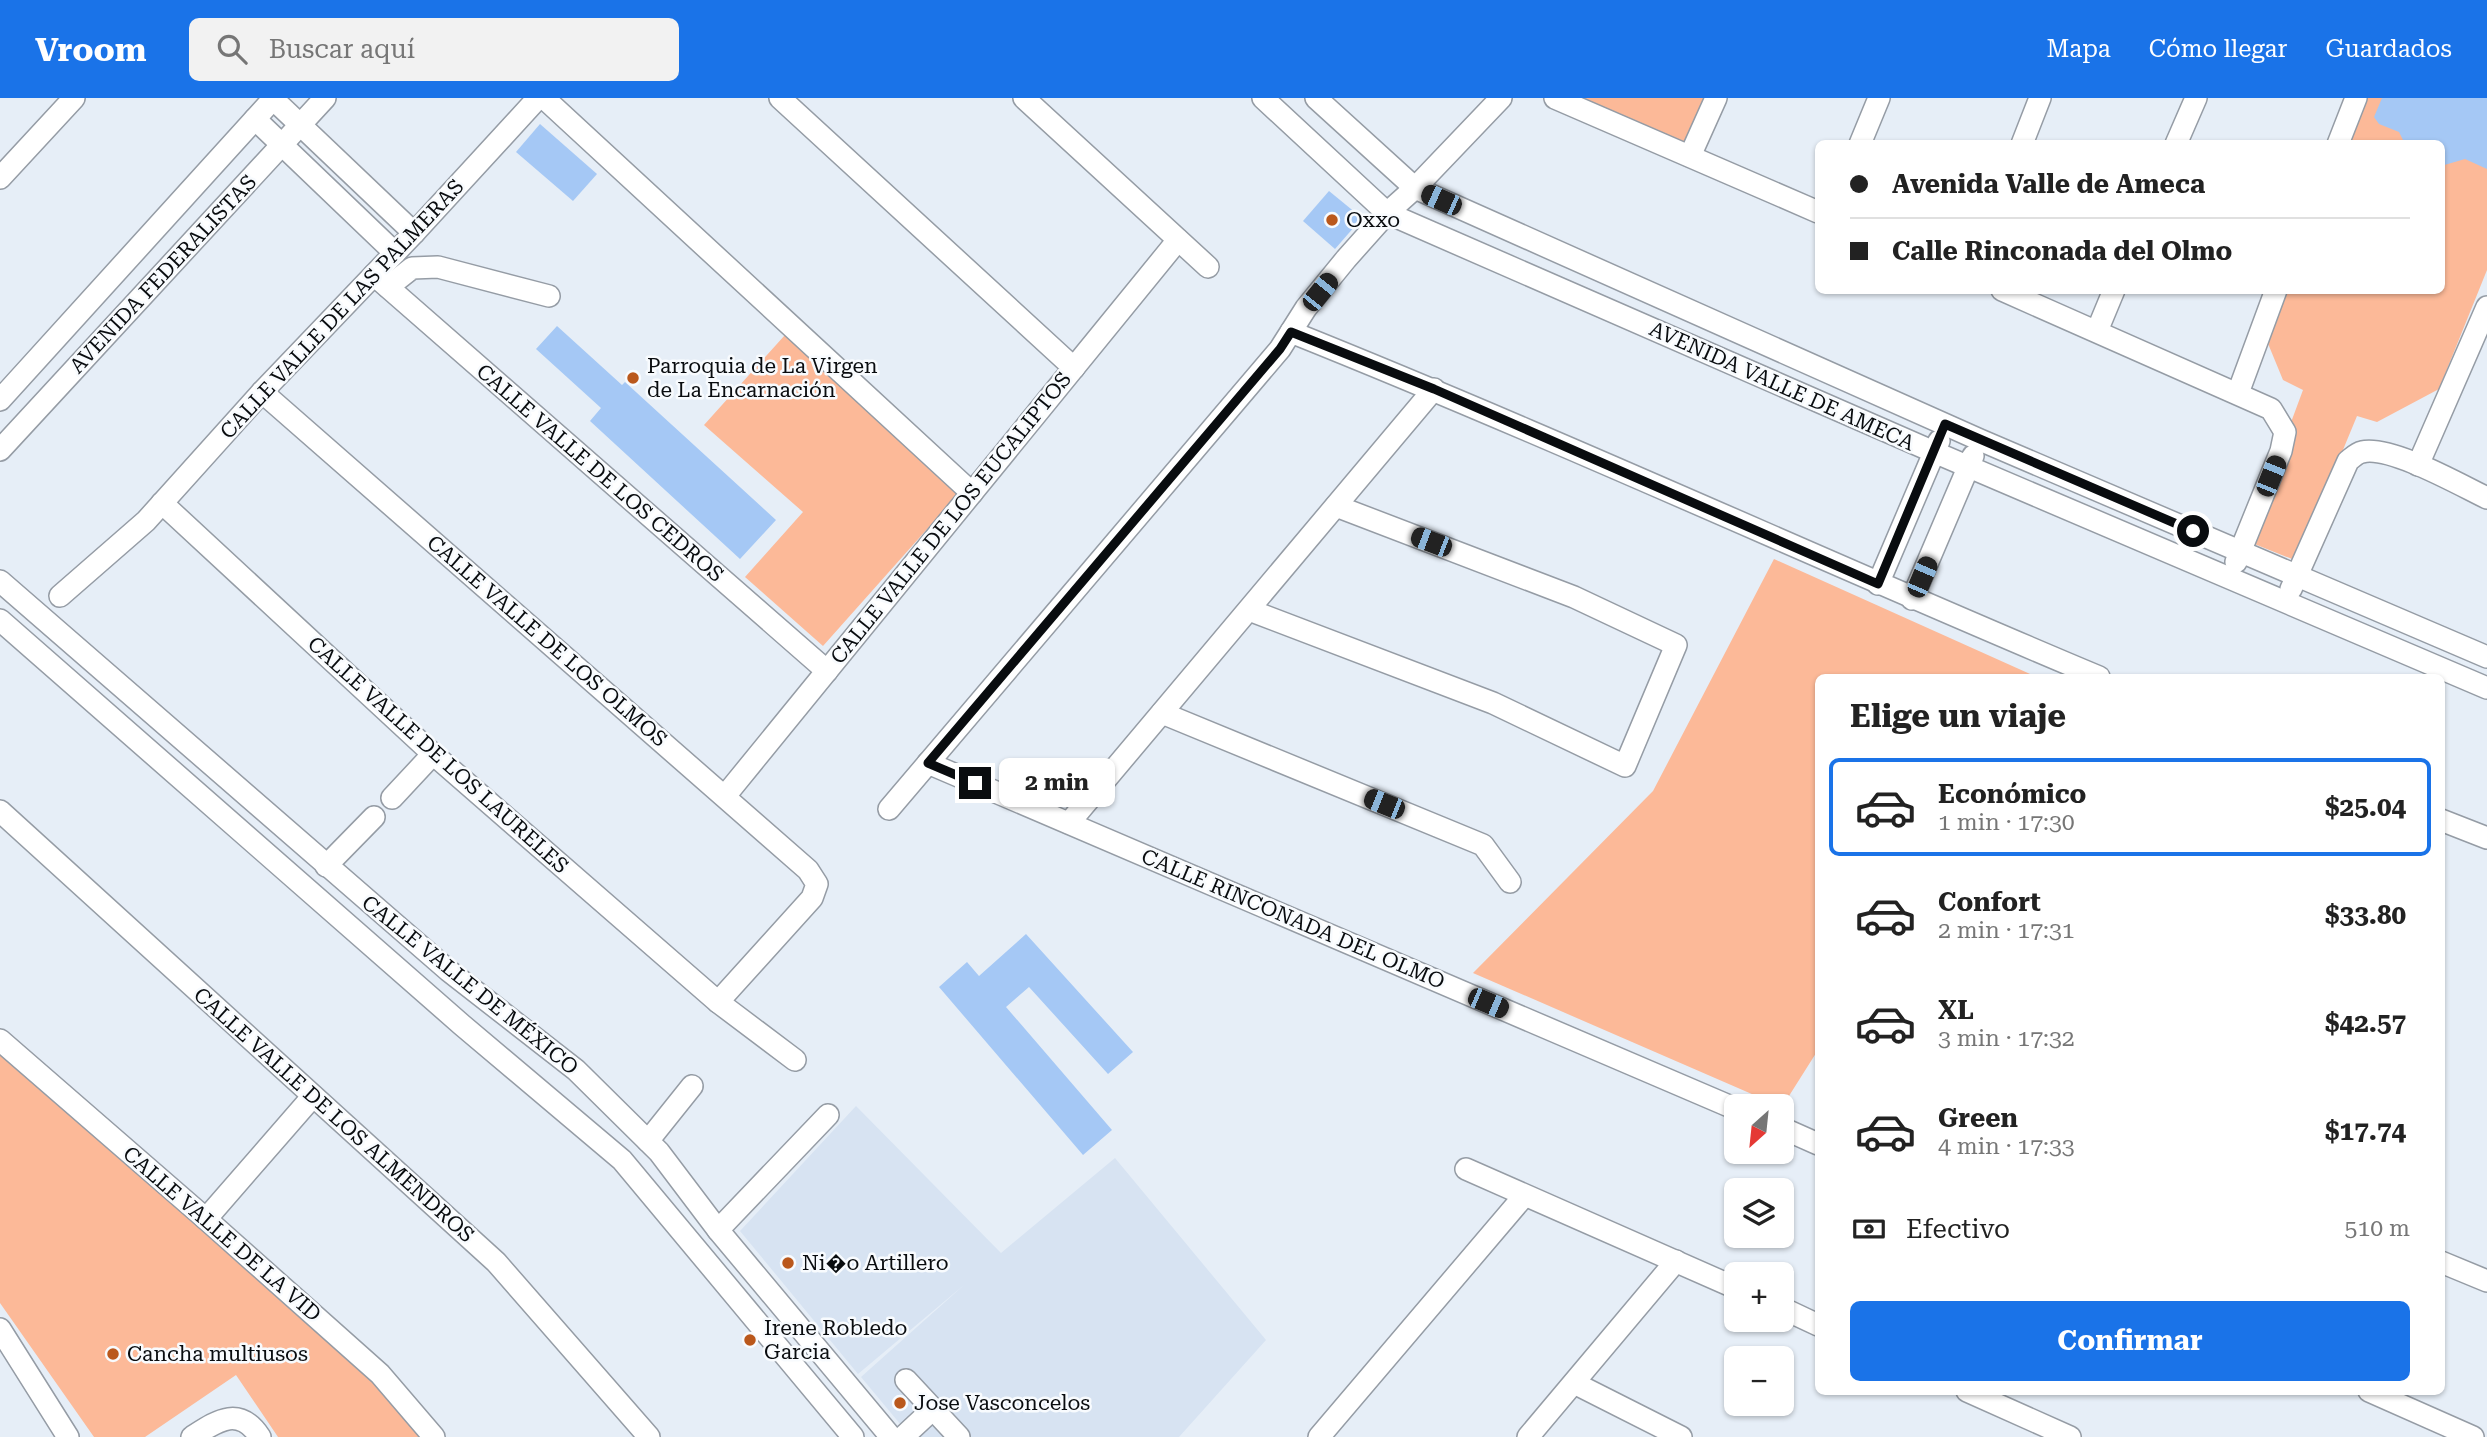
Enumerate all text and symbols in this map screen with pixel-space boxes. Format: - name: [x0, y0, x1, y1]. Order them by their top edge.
- search box: [189, 18, 679, 81]
- text: Vroom: [35, 30, 147, 69]
- icon: search: [213, 30, 251, 68]
- text: Buscar aquí: [269, 34, 415, 64]
- text: Mapa: [2047, 35, 2111, 63]
- text: Cómo llegar: [2149, 35, 2287, 63]
- text: Guardados: [2325, 35, 2452, 63]
- text: Avenida Valle de Ameca: [1892, 169, 2205, 199]
- street label: AVENIDA FEDERALISTAS: [65, 170, 261, 378]
- street label: CALLE VALLE DE LAS PALMERAS: [215, 174, 469, 444]
- car: [1418, 182, 1465, 218]
- place label: Oxxo: [1346, 208, 1400, 232]
- marker: Oxxo: [1324, 212, 1340, 228]
- text: Calle Rinconada del Olmo: [1892, 236, 2232, 266]
- car: [1299, 269, 1342, 315]
- street label: AVENIDA VALLE DE AMECA: [1646, 317, 1919, 456]
- place label: Parroquia de La Virgen de La Encarnación: [647, 354, 878, 402]
- street label: CALLE VALLE DE LOS CEDROS: [472, 359, 728, 587]
- street label: CALLE VALLE DE LOS EUCALIPTOS: [826, 367, 1076, 669]
- marker: Parroquia de La Virgen de La Encarnación: [625, 370, 641, 386]
- car: [2254, 453, 2289, 499]
- route start: [2177, 515, 2209, 547]
- car: [1408, 525, 1455, 559]
- street label: CALLE VALLE DE LOS OLMOS: [422, 530, 672, 752]
- car: [1905, 554, 1940, 600]
- street label: CALLE VALLE DE LOS LAURELES: [303, 632, 573, 878]
- text: Elige un viaje: [1850, 697, 2066, 735]
- callout: 2 min: [1000, 758, 1115, 808]
- route end: [959, 767, 991, 799]
- text: 2 min: [1025, 769, 1089, 796]
- icon: car: [1854, 776, 1917, 839]
- text: Económico: [1938, 779, 2086, 809]
- car: [1361, 786, 1408, 822]
- text: $25.04: [2325, 792, 2406, 822]
- text: 1 min · 17:30: [1938, 809, 2075, 836]
- street label: CALLE RINCONADA DEL OLMO: [1138, 844, 1448, 994]
- icon: car: [1854, 884, 1917, 947]
- text: Confort: [1938, 887, 2041, 917]
- street label: CALLE VALLE DE MÉXICO: [357, 890, 583, 1080]
- text: $33.80: [2325, 900, 2406, 930]
- text: 2 min · 17:31: [1938, 917, 2075, 944]
- street label: CALLE VALLE DE LOS ALMENDROS: [189, 983, 479, 1247]
- car: [1465, 985, 1512, 1021]
- icon: car: [1854, 992, 1917, 1055]
- text: XL: [1938, 995, 1974, 1025]
- text: $42.57: [2325, 1008, 2406, 1038]
- text: 3 min · 17:32: [1938, 1025, 2075, 1052]
- north arrow: [1724, 1094, 1794, 1164]
- map controls: [1724, 1094, 1794, 1416]
- icon: car: [1854, 1100, 1917, 1163]
- text: Green: [1938, 1103, 2018, 1133]
- text: $17.74: [2325, 1116, 2406, 1146]
- text: 4 min · 17:33: [1938, 1133, 2075, 1160]
- street label: CALLE VALLE DE LA VID: [118, 1142, 326, 1326]
- button: layers: [1724, 1178, 1794, 1248]
- icon: cash: [1850, 1210, 1888, 1248]
- text: Efectivo: [1906, 1214, 2010, 1244]
- text: 510 m: [2345, 1215, 2410, 1242]
- place label: Ni�o Artillero: [802, 1251, 949, 1275]
- marker: Ni�o Artillero: [780, 1255, 796, 1271]
- button: +: [1724, 1262, 1794, 1332]
- button: Confirmar: [1850, 1301, 2410, 1381]
- place label: Irene Robledo Garcia: [764, 1316, 907, 1364]
- marker: Irene Robledo Garcia: [742, 1332, 758, 1348]
- place label: Cancha multiusos: [127, 1342, 308, 1366]
- marker: Cancha multiusos: [105, 1346, 121, 1362]
- button: −: [1724, 1346, 1794, 1416]
- place label: Jose Vasconcelos: [914, 1391, 1090, 1415]
- marker: Jose Vasconcelos: [892, 1395, 908, 1411]

